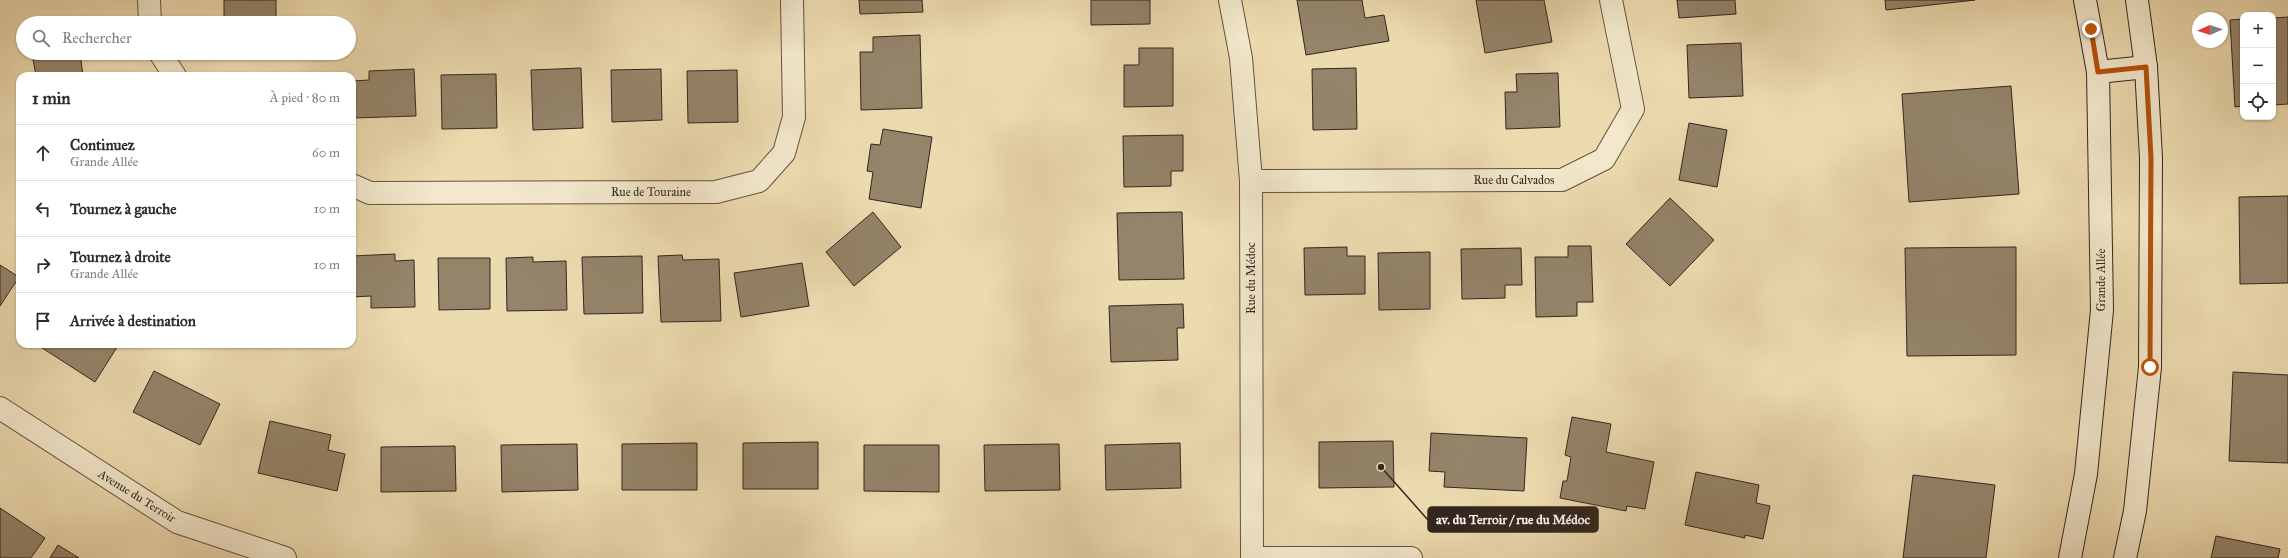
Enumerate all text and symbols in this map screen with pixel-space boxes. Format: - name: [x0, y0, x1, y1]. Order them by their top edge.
- north arrow: [2192, 12, 2228, 48]
- map controls: [2240, 12, 2276, 120]
- button: +: [2240, 12, 2276, 48]
- search box: [16, 16, 356, 60]
- route end: [2082, 20, 2100, 38]
- icon: search: [30, 27, 52, 49]
- text: Rechercher: [62, 29, 132, 47]
- button: −: [2240, 48, 2276, 84]
- button: locate: [2240, 84, 2276, 120]
- text: 1 min: [32, 88, 71, 109]
- text: À pied · 80 m: [270, 90, 340, 106]
- text: Continuez: [70, 136, 135, 154]
- icon: ahead: [32, 142, 54, 164]
- text: 60 m: [312, 145, 340, 161]
- text: Grande Allée: [70, 154, 138, 170]
- street label: Rue du Calvados: [1473, 173, 1555, 187]
- street label: Rue de Touraine: [611, 185, 691, 199]
- icon: left: [32, 198, 54, 220]
- text: Tournez à gauche: [70, 200, 177, 218]
- text: 10 m: [314, 201, 340, 217]
- street label: Rue du Médoc: [1244, 242, 1258, 314]
- text: Tournez à droite: [70, 248, 171, 266]
- street label: Grande Allée: [2094, 249, 2108, 311]
- icon: right: [32, 254, 54, 276]
- text: 10 m: [314, 257, 340, 273]
- text: Grande Allée: [70, 266, 138, 282]
- icon: arrive: [32, 310, 54, 332]
- text: Arrivée à destination: [70, 312, 196, 330]
- route start: [2141, 358, 2159, 376]
- street label: Avenue du Terroir: [95, 466, 179, 526]
- callout: av. du Terroir / rue du Médoc: [1428, 507, 1598, 532]
- text: av. du Terroir / rue du Médoc: [1436, 512, 1590, 528]

